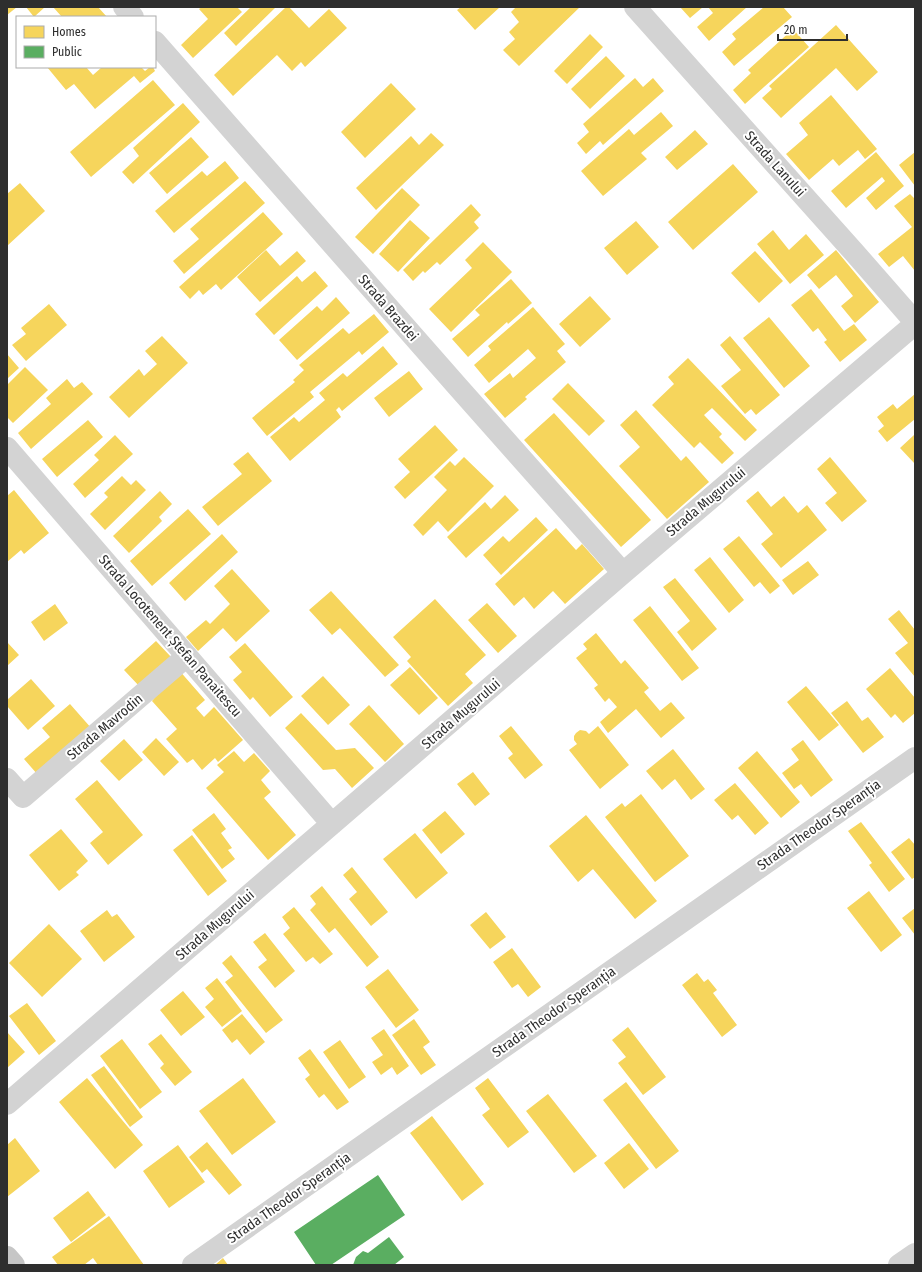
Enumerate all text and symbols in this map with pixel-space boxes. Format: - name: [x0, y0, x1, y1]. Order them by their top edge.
- legend: [16, 16, 156, 68]
- scale bar: [778, 16, 847, 42]
- text: 20 m: [784, 23, 808, 37]
- text: Homes: [52, 25, 86, 39]
- text: Public: [52, 45, 82, 59]
- street label: Strada Lanului: [741, 128, 809, 200]
- street label: Strada Brazdei: [354, 271, 422, 345]
- street label: Strada Mugurului: [663, 464, 749, 540]
- street label: Strada Locotenent Ștefan Panaitescu: [94, 552, 245, 721]
- street label: Strada Mugurului: [418, 675, 504, 753]
- street label: Strada Mavrodin: [64, 690, 146, 764]
- street label: Strada Theodor Speranția: [754, 776, 885, 875]
- street label: Strada Mugurului: [172, 886, 258, 964]
- street label: Strada Theodor Speranția: [489, 963, 620, 1062]
- street label: Strada Theodor Speranția: [224, 1149, 355, 1248]

